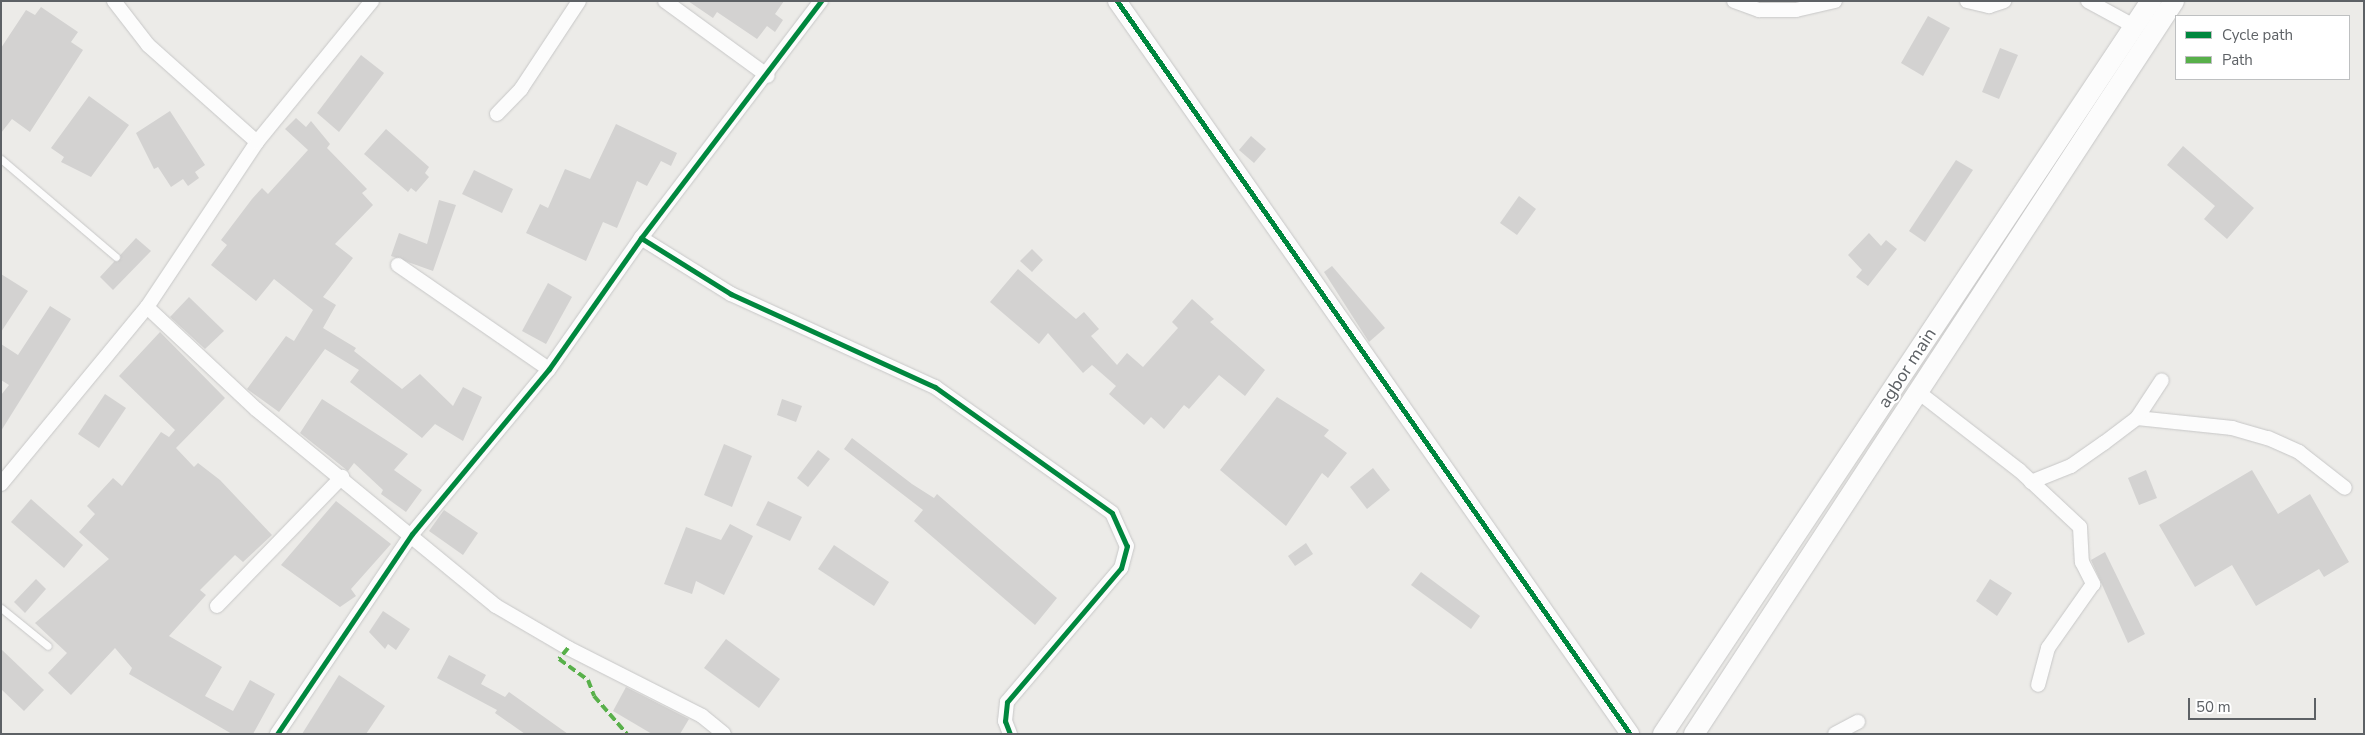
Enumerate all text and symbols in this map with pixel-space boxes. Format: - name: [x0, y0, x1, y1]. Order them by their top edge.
- legend: [2175, 15, 2350, 80]
- text: Cycle path: [2222, 25, 2293, 45]
- text: Path: [2222, 50, 2253, 70]
- street label: agbor main: [1873, 324, 1941, 412]
- scale bar: [2190, 688, 2318, 720]
- text: 50 m: [2196, 697, 2231, 717]

